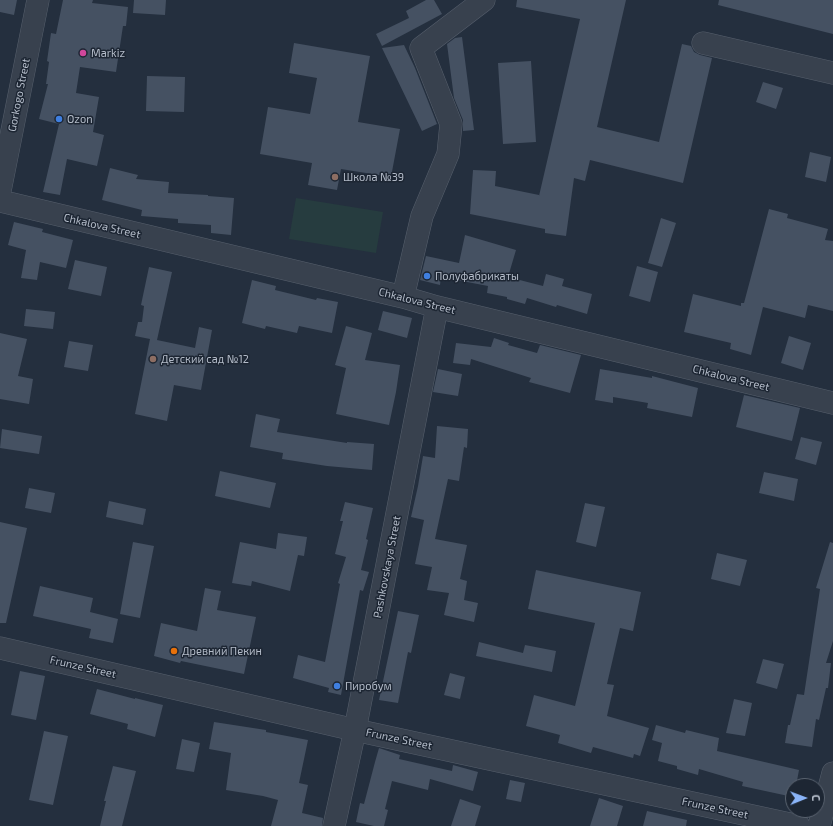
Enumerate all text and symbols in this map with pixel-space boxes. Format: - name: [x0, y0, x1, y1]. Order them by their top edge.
- place label: Markiz: [91, 46, 125, 60]
- marker: Markiz: [78, 48, 88, 58]
- street label: Gorkogo Street: [5, 57, 33, 133]
- place label: Ozon: [67, 112, 93, 126]
- marker: Ozon: [54, 114, 64, 124]
- place label: Школа №39: [343, 170, 404, 184]
- marker: Школа №39: [330, 172, 340, 182]
- street label: Chkalova Street: [62, 211, 142, 241]
- place label: Полуфабрикаты: [435, 269, 519, 283]
- marker: Полуфабрикаты: [422, 271, 432, 281]
- street label: Chkalova Street: [377, 285, 457, 317]
- place label: Детский сад №12: [161, 352, 249, 366]
- marker: Детский сад №12: [148, 354, 158, 364]
- street label: Chkalova Street: [691, 362, 771, 394]
- street label: Pashkovskaya Street: [371, 515, 403, 619]
- place label: Древний Пекин: [182, 644, 262, 658]
- marker: Древний Пекин: [169, 646, 179, 656]
- street label: Frunze Street: [49, 653, 117, 681]
- place label: Пиробум: [345, 679, 392, 693]
- marker: Пиробум: [332, 681, 342, 691]
- street label: Frunze Street: [365, 726, 433, 752]
- north arrow: [785, 778, 825, 818]
- text: С: [810, 794, 823, 801]
- street label: Frunze Street: [681, 795, 749, 821]

